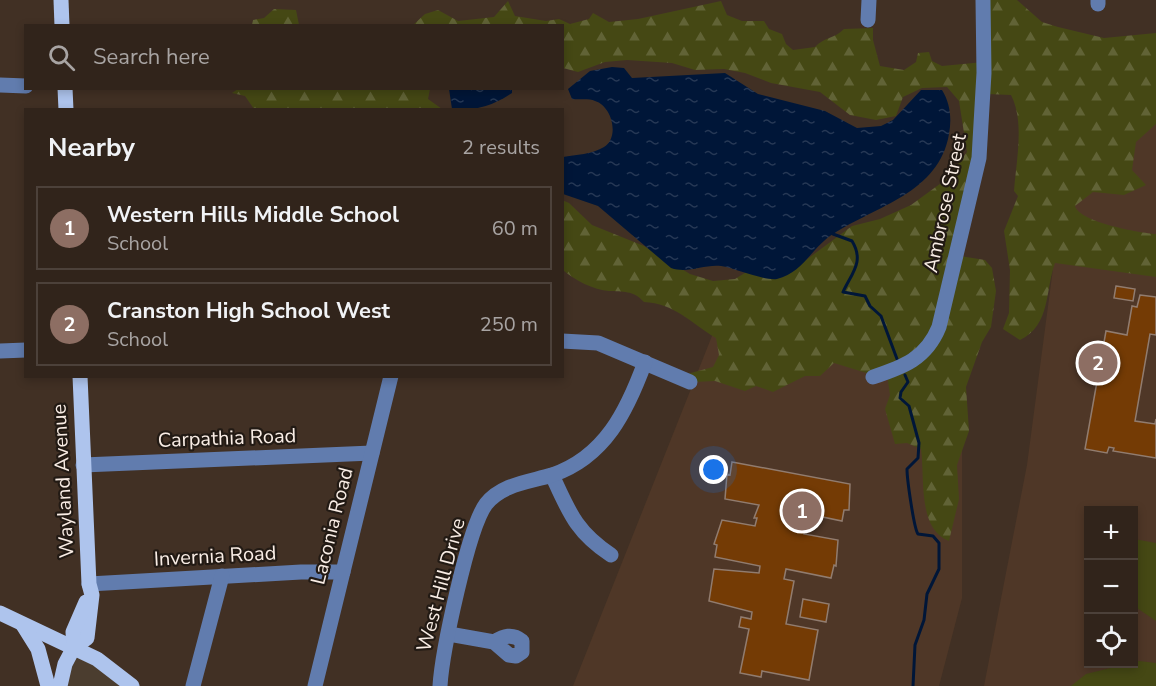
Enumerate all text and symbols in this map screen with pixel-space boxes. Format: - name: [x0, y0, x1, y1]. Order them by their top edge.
- search box: [24, 24, 564, 90]
- icon: search: [45, 41, 78, 74]
- text: Search here: [93, 42, 210, 72]
- text: Nearby: [48, 130, 135, 165]
- street label: Ambrose Street: [917, 130, 973, 275]
- text: 2 results: [462, 134, 540, 161]
- text: Western Hills Middle School: [107, 200, 399, 230]
- text: 1: [64, 215, 76, 242]
- text: 60 m: [492, 215, 538, 242]
- text: School: [107, 230, 168, 257]
- text: Cranston High School West: [107, 296, 390, 326]
- text: 2: [64, 311, 76, 338]
- text: 250 m: [480, 311, 538, 338]
- text: School: [107, 326, 168, 353]
- pin: 2: [1078, 340, 1118, 386]
- street label: Wayland Avenue: [45, 403, 81, 559]
- street label: Carpathia Road: [157, 422, 297, 454]
- your location: [699, 455, 728, 484]
- street label: Laconia Road: [304, 465, 360, 587]
- pin: 1: [782, 488, 822, 534]
- map controls: [1084, 506, 1138, 668]
- button: +: [1084, 506, 1138, 560]
- street label: West Hill Drive: [410, 515, 472, 655]
- street label: Invernia Road: [153, 539, 277, 573]
- button: −: [1084, 560, 1138, 614]
- button: locate: [1084, 614, 1138, 668]

